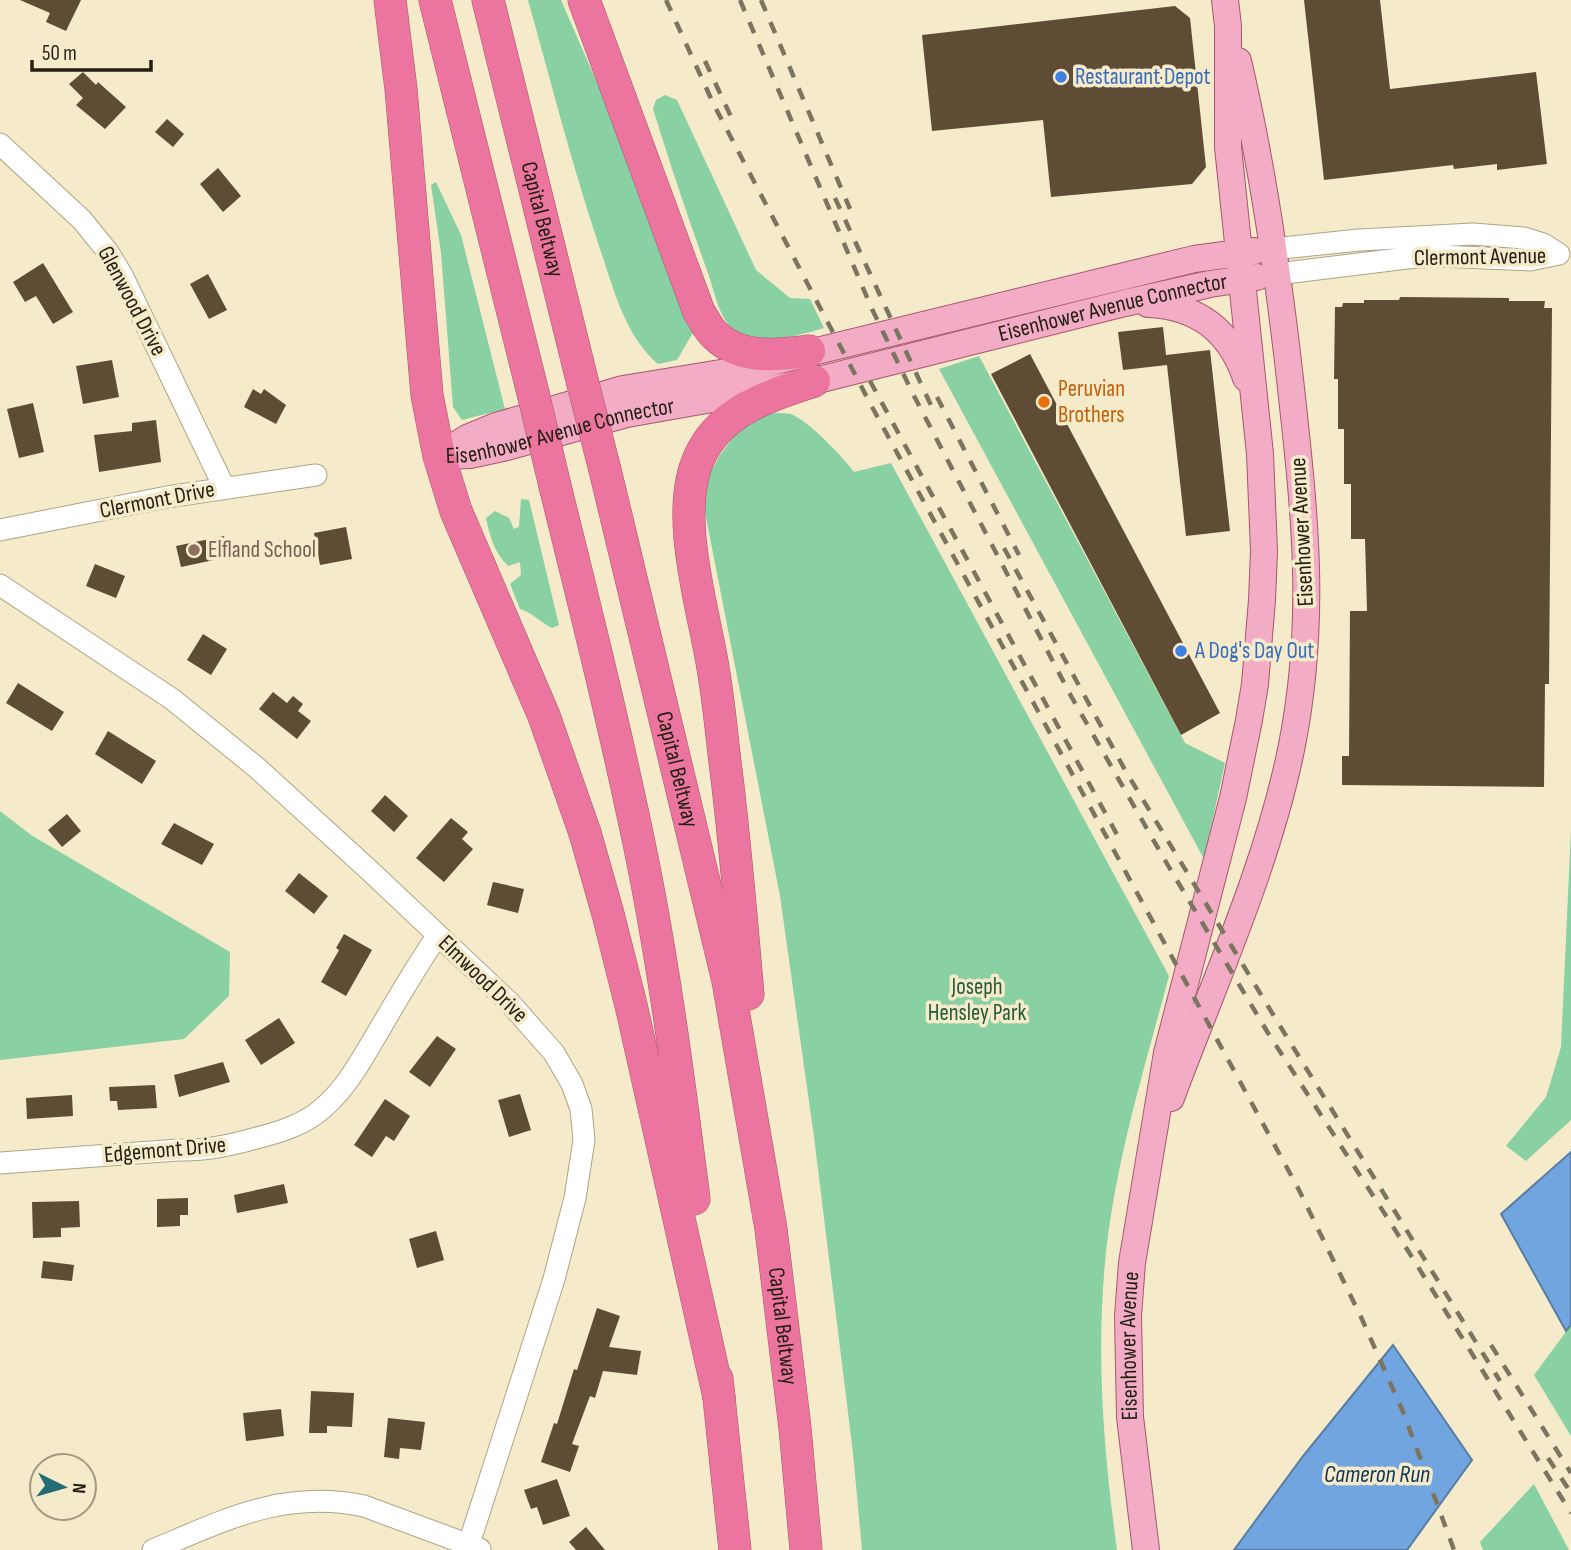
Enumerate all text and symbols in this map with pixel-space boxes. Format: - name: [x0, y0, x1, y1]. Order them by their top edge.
- scale bar: [32, 28, 150, 72]
- text: 50 m: [42, 41, 77, 66]
- place label: Restaurant Depot: [1075, 63, 1211, 91]
- marker: Restaurant Depot: [1053, 69, 1069, 85]
- street label: Capital Beltway: [514, 159, 570, 280]
- street label: Glenwood Drive: [91, 241, 173, 361]
- street label: Clermont Avenue: [1414, 242, 1546, 272]
- street label: Eisenhower Avenue Connector: [996, 268, 1229, 348]
- place label: Peruvian Brothers: [1058, 375, 1125, 429]
- street label: Eisenhower Avenue Connector: [445, 392, 677, 470]
- marker: Peruvian Brothers: [1036, 394, 1052, 410]
- street label: Eisenhower Avenue: [1284, 457, 1320, 607]
- street label: Clermont Drive: [97, 475, 217, 525]
- place label: Elfland School: [208, 536, 316, 564]
- marker: Elfland School: [186, 542, 202, 558]
- place label: A Dog's Day Out: [1194, 637, 1314, 665]
- marker: A Dog's Day Out: [1173, 643, 1189, 659]
- street label: Capital Beltway: [650, 709, 705, 830]
- street label: Elmwood Drive: [432, 929, 534, 1029]
- park label: Joseph Hensley Park: [928, 973, 1027, 1027]
- street label: Edgemont Drive: [103, 1131, 227, 1169]
- street label: Capital Beltway: [762, 1266, 804, 1386]
- street label: Eisenhower Avenue: [1114, 1271, 1145, 1421]
- north arrow: [28, 1452, 98, 1522]
- water label: Cameron Run: [1324, 1460, 1430, 1489]
- text: N: [67, 1482, 90, 1494]

